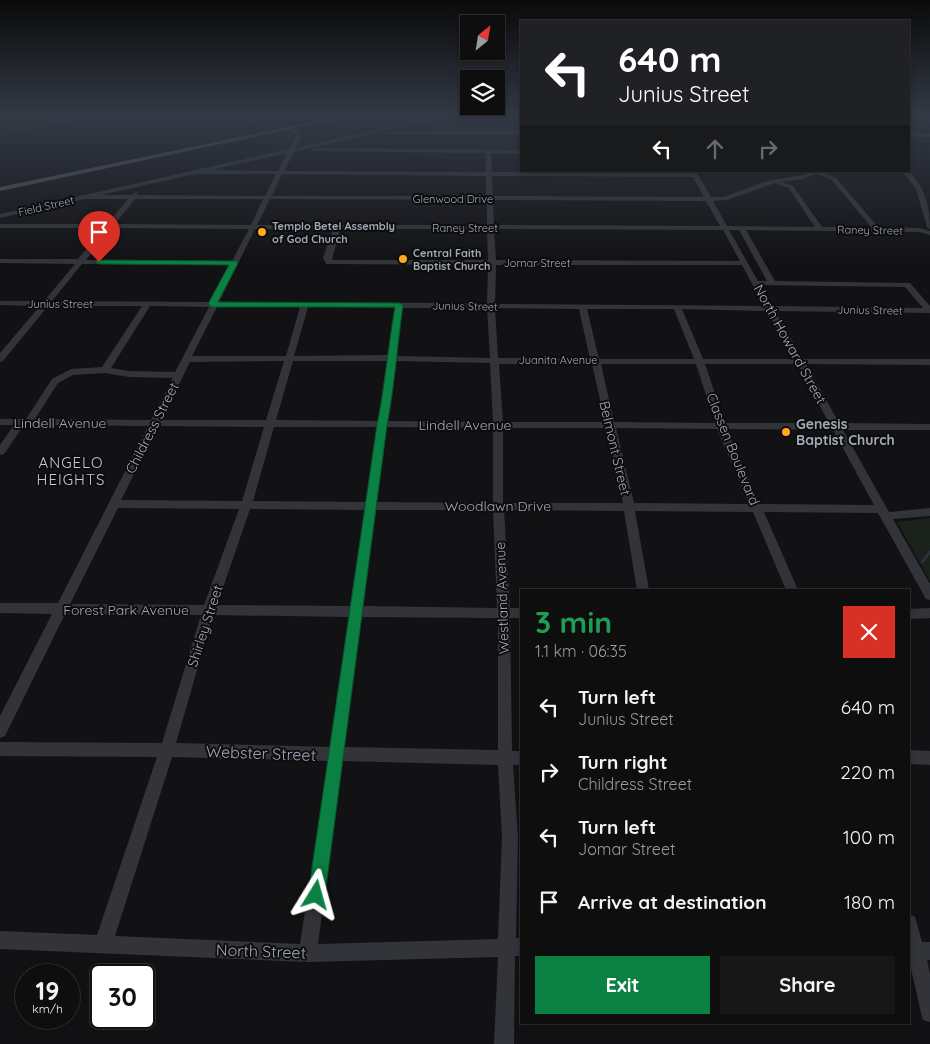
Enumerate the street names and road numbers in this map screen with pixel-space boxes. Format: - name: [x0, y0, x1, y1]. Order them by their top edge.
- street label: Glenwood Drive: [413, 192, 493, 206]
- street label: Field Street: [17, 193, 76, 219]
- street label: Raney Street: [432, 221, 498, 235]
- street label: Raney Street: [837, 222, 903, 238]
- street label: Jomar Street: [504, 256, 571, 270]
- street label: North Howard Street: [750, 281, 830, 407]
- street label: Junius Street: [27, 297, 93, 311]
- street label: Junius Street: [432, 298, 498, 314]
- street label: Junius Street: [837, 302, 903, 318]
- street label: Juanita Avenue: [519, 353, 597, 367]
- street label: Childress Street: [121, 379, 183, 477]
- street label: Classen Boulevard: [702, 390, 764, 508]
- street label: Belmont Street: [595, 399, 635, 497]
- street label: Lindell Avenue: [13, 414, 107, 432]
- street label: Lindell Avenue: [418, 416, 512, 434]
- street label: Woodlawn Drive: [445, 497, 551, 515]
- street label: Westland Avenue: [491, 541, 513, 655]
- street label: Shirley Street: [183, 582, 227, 669]
- street label: Forest Park Avenue: [63, 601, 189, 619]
- street label: Webster Street: [206, 741, 316, 765]
- street label: North Street: [216, 939, 306, 963]

